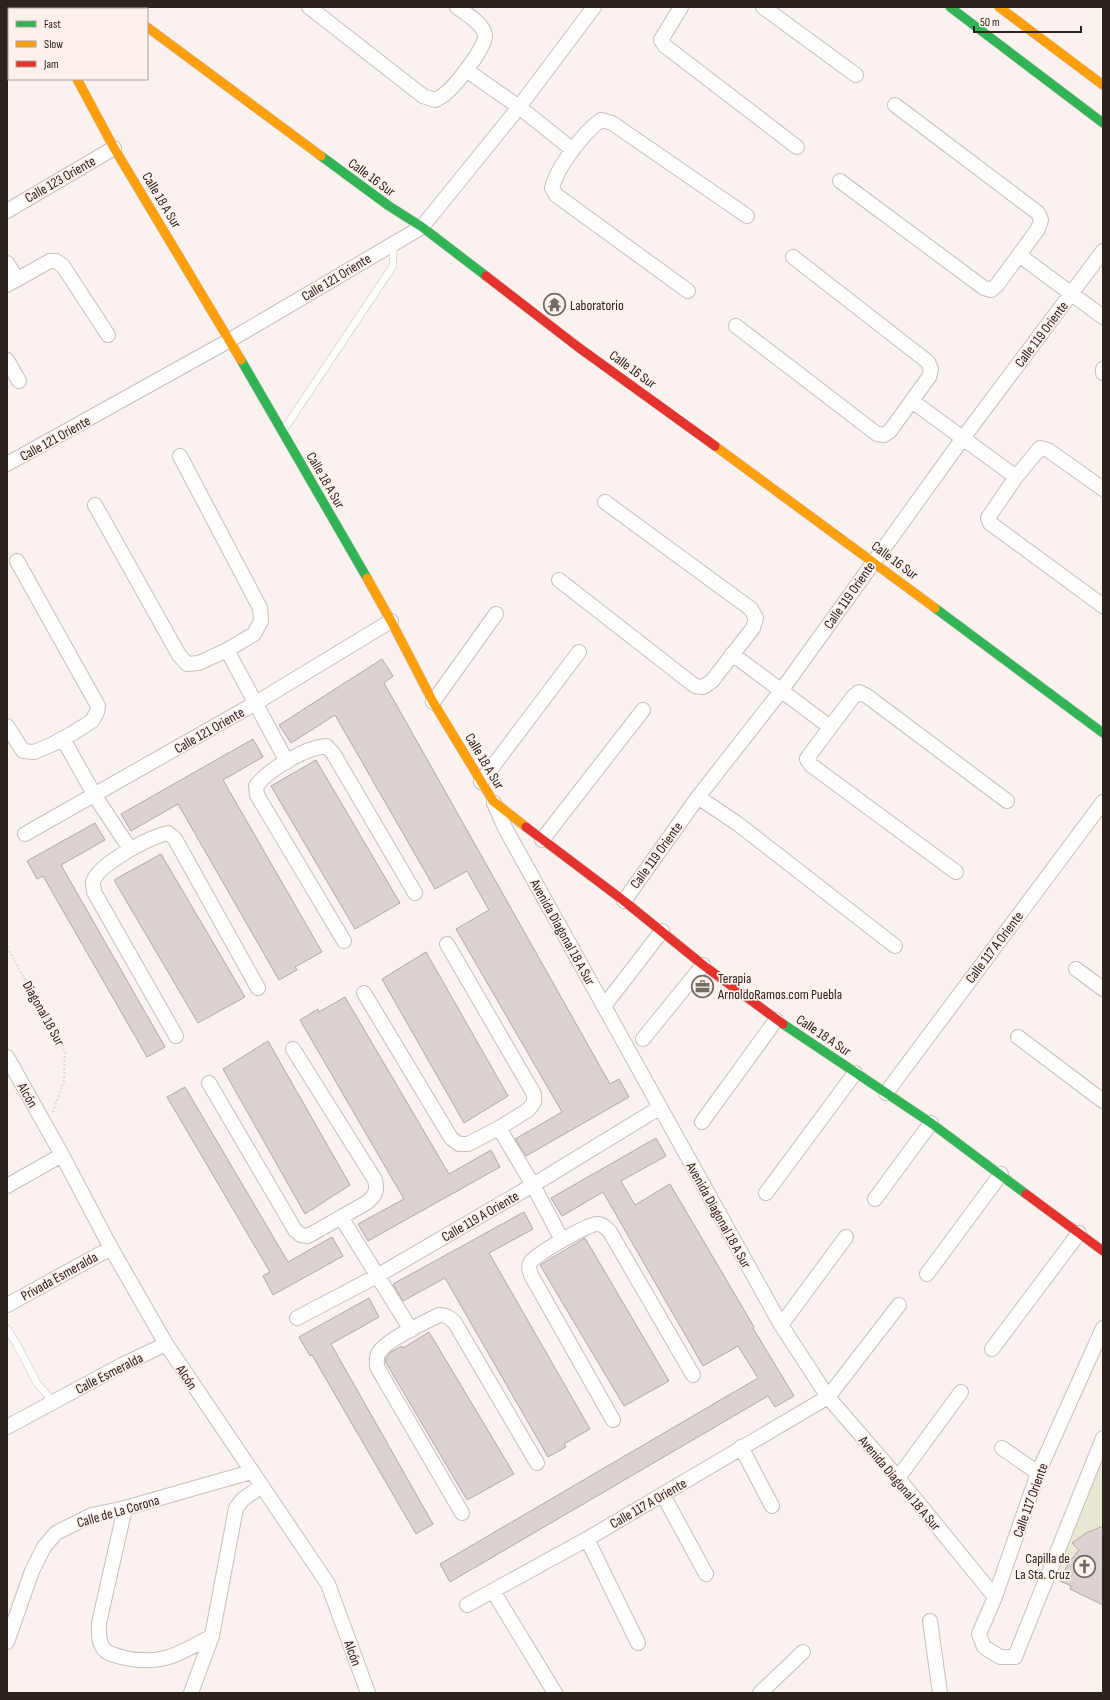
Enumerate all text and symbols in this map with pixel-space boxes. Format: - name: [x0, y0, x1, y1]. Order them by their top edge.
- legend: [8, 8, 148, 80]
- scale bar: [974, 8, 1081, 34]
- text: 50 m: [980, 15, 1000, 30]
- text: Fast: [44, 17, 61, 32]
- text: Slow: [44, 37, 63, 52]
- text: Jam: [43, 57, 59, 72]
- street label: Calle 123 Oriente: [22, 152, 99, 207]
- street label: Calle 16 Sur: [345, 155, 399, 200]
- street label: Calle 18 A Sur: [138, 169, 185, 231]
- street label: Calle 121 Oriente: [298, 250, 374, 305]
- temple icon: Laboratorio: [541, 292, 567, 318]
- place label: Laboratorio: [570, 297, 624, 314]
- street label: Calle 119 Oriente: [1011, 298, 1072, 371]
- street label: Calle 16 Sur: [606, 347, 660, 392]
- street label: Calle 121 Oriente: [17, 412, 93, 465]
- street label: Calle 18 A Sur: [303, 449, 349, 511]
- street label: Calle 16 Sur: [868, 537, 921, 583]
- street label: Calle 119 Oriente: [820, 558, 879, 632]
- street label: Calle 121 Oriente: [171, 704, 247, 757]
- street label: Calle 18 A Sur: [461, 730, 508, 792]
- street label: Calle 119 Oriente: [627, 819, 686, 892]
- street label: Avenida Diagonal 18 A Sur: [526, 875, 599, 988]
- street label: Calle 117 A Oriente: [962, 908, 1027, 987]
- place label: Terapia ArnoldoRamos.com Puebla: [717, 970, 842, 1003]
- office icon: Terapia ArnoldoRamos.com Puebla: [690, 973, 716, 999]
- street label: Diagonal 18 Sur: [19, 978, 68, 1049]
- street label: Calle 18 A Sur: [793, 1011, 854, 1060]
- street label: Alcón: [13, 1079, 41, 1111]
- street label: Avenida Diagonal 18 A Sur: [682, 1158, 755, 1271]
- street label: Calle 119 A Oriente: [439, 1187, 522, 1245]
- street label: Privada Esmeralda: [18, 1248, 101, 1304]
- street label: Calle Esmeralda: [73, 1349, 146, 1398]
- street label: Alcón: [172, 1361, 201, 1393]
- street label: Avenida Diagonal 18 A Sur: [854, 1432, 944, 1534]
- street label: Calle 117 Oriente: [1009, 1461, 1052, 1540]
- street label: Calle 117 A Oriente: [607, 1475, 690, 1532]
- street label: Calle de La Corona: [75, 1492, 161, 1531]
- place label: Capilla de La Sta. Cruz: [1015, 1550, 1070, 1583]
- church icon: Capilla de La Sta. Cruz: [1072, 1553, 1098, 1579]
- street label: Alcón: [340, 1637, 365, 1668]

